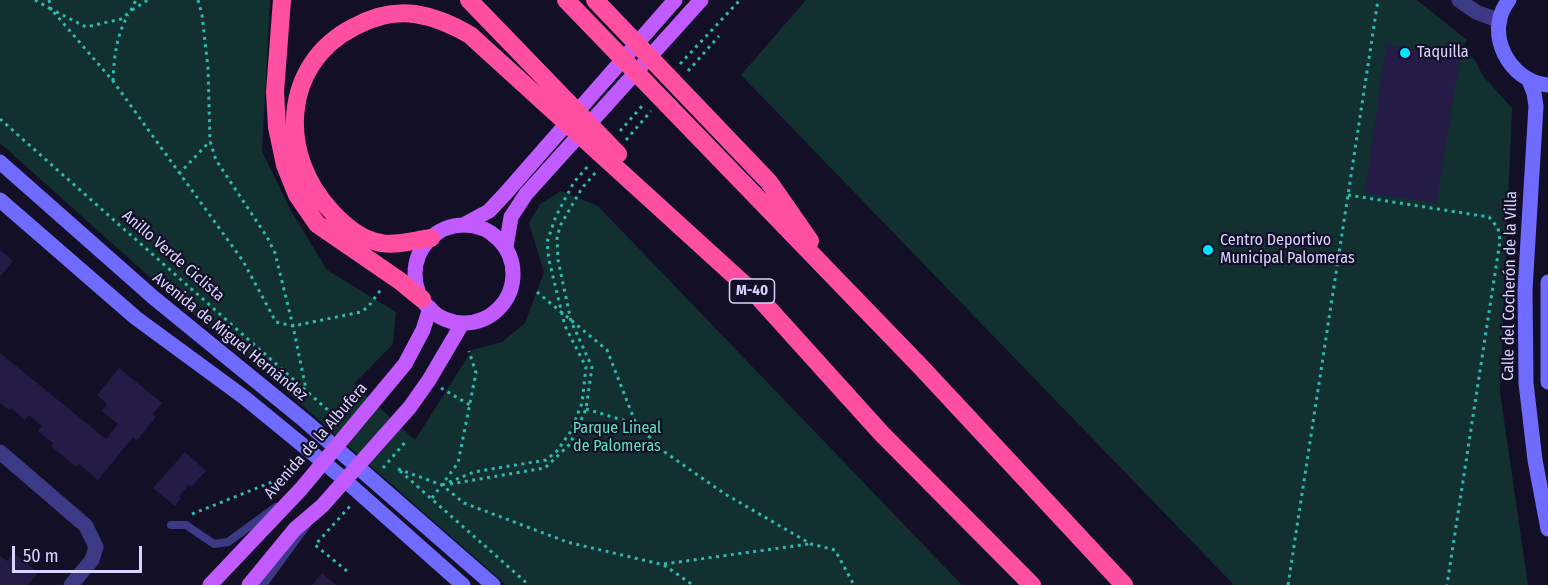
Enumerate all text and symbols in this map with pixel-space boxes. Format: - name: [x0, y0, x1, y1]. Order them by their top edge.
- place label: Taquilla: [1417, 43, 1469, 63]
- marker: Taquilla: [1398, 46, 1412, 60]
- street label: Calle del Cocherón de la Villa: [1499, 191, 1521, 381]
- street label: Anillo Verde Ciclista: [118, 206, 228, 306]
- place label: Centro Deportivo Municipal Palomeras: [1220, 231, 1355, 269]
- marker: Centro Deportivo Municipal Palomeras: [1201, 243, 1215, 257]
- street label: Avenida de Miguel Hernández: [149, 269, 311, 405]
- road number: M-40: [730, 279, 774, 303]
- street label: Avenida de la Albufera: [261, 379, 371, 503]
- park label: Parque Lineal de Palomeras: [573, 419, 661, 457]
- scale bar: [15, 534, 146, 572]
- text: 50 m: [23, 545, 59, 567]

